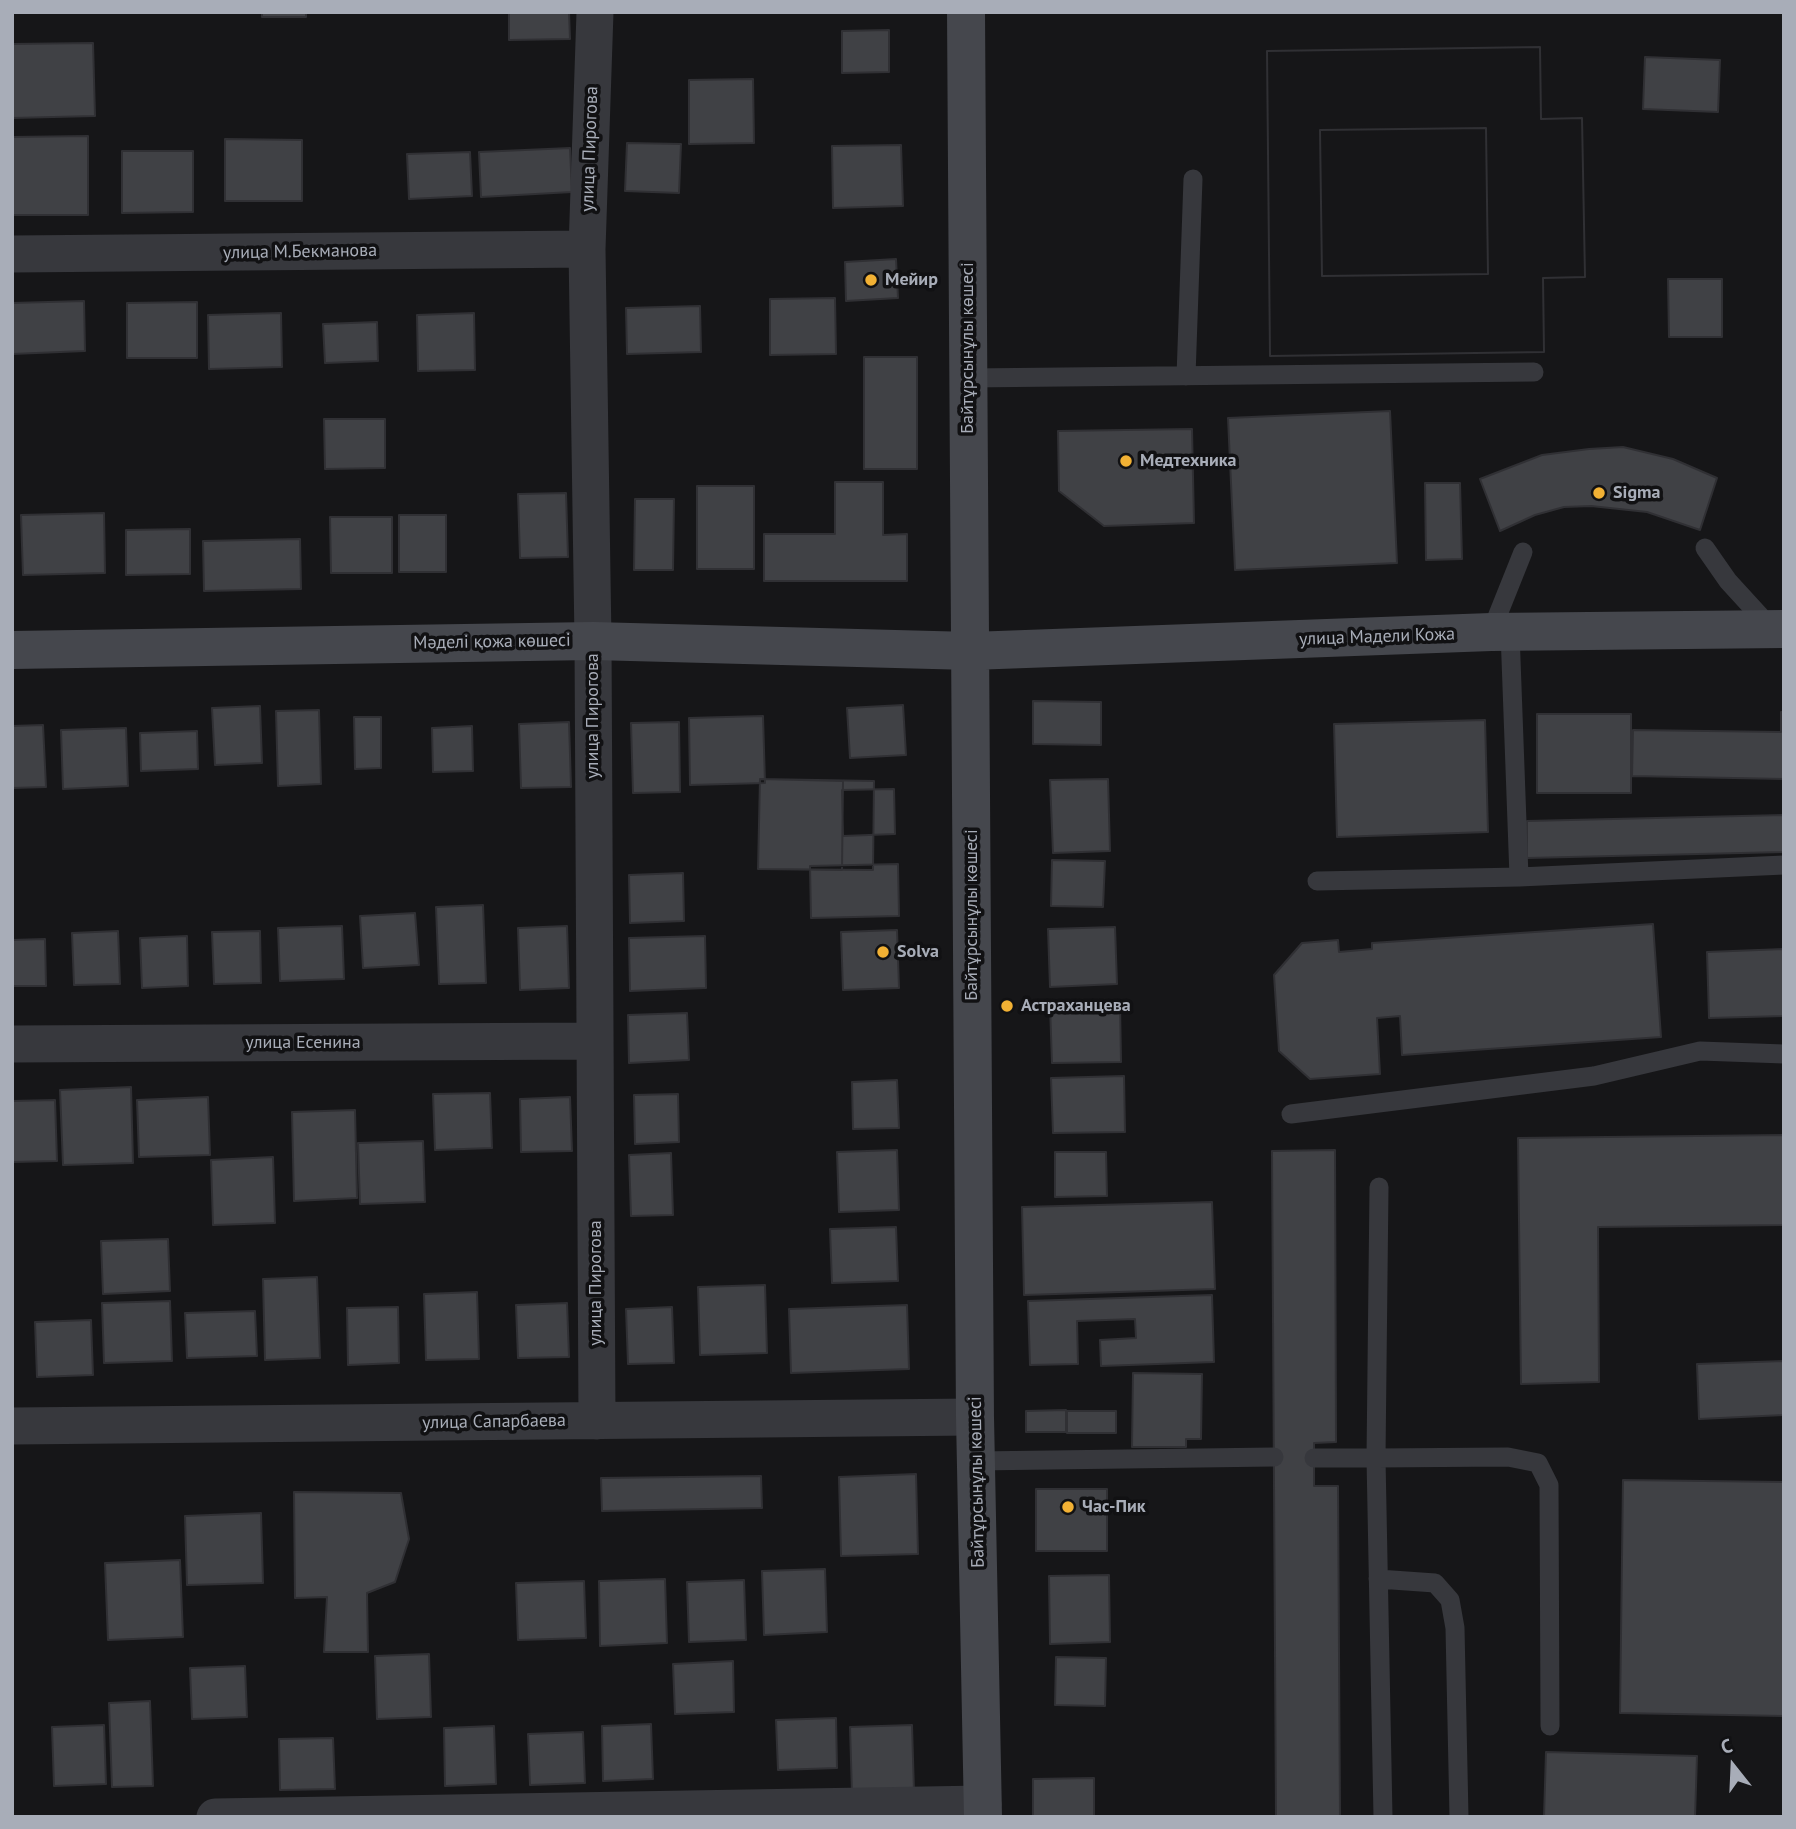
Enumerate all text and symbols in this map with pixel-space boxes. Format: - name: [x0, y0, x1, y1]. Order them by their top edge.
- street label: улица Пирогова: [577, 86, 603, 212]
- street label: улица М.Бекманова: [223, 240, 377, 264]
- street label: Байтұрсынұлы көшесі: [957, 262, 979, 434]
- place label: Мейир: [885, 269, 938, 291]
- marker: Мейир: [863, 272, 879, 288]
- place label: Медтехника: [1140, 450, 1237, 472]
- marker: Медтехника: [1118, 453, 1134, 469]
- place label: Sigma: [1613, 482, 1660, 504]
- marker: Sigma: [1591, 485, 1607, 501]
- street label: улица Мадели Кожа: [1299, 623, 1455, 651]
- street label: Мәделі қожа көшесі: [413, 630, 571, 654]
- street label: улица Пирогова: [582, 653, 604, 779]
- street label: Байтұрсынұлы көшесі: [961, 829, 983, 1001]
- place label: Solva: [897, 941, 939, 963]
- marker: Solva: [875, 944, 891, 960]
- place label: Астраханцева: [1021, 995, 1131, 1017]
- marker: Астраханцева: [999, 998, 1015, 1014]
- street label: улица Есенина: [245, 1032, 361, 1054]
- street label: улица Пирогова: [585, 1220, 607, 1346]
- street label: Байтұрсынұлы көшесі: [965, 1396, 989, 1568]
- street label: улица Сапарбаева: [422, 1410, 566, 1434]
- place label: Час-Пик: [1082, 1496, 1146, 1518]
- marker: Час-Пик: [1060, 1499, 1076, 1515]
- north arrow: [1698, 1731, 1768, 1801]
- text: С: [1718, 1733, 1735, 1759]

